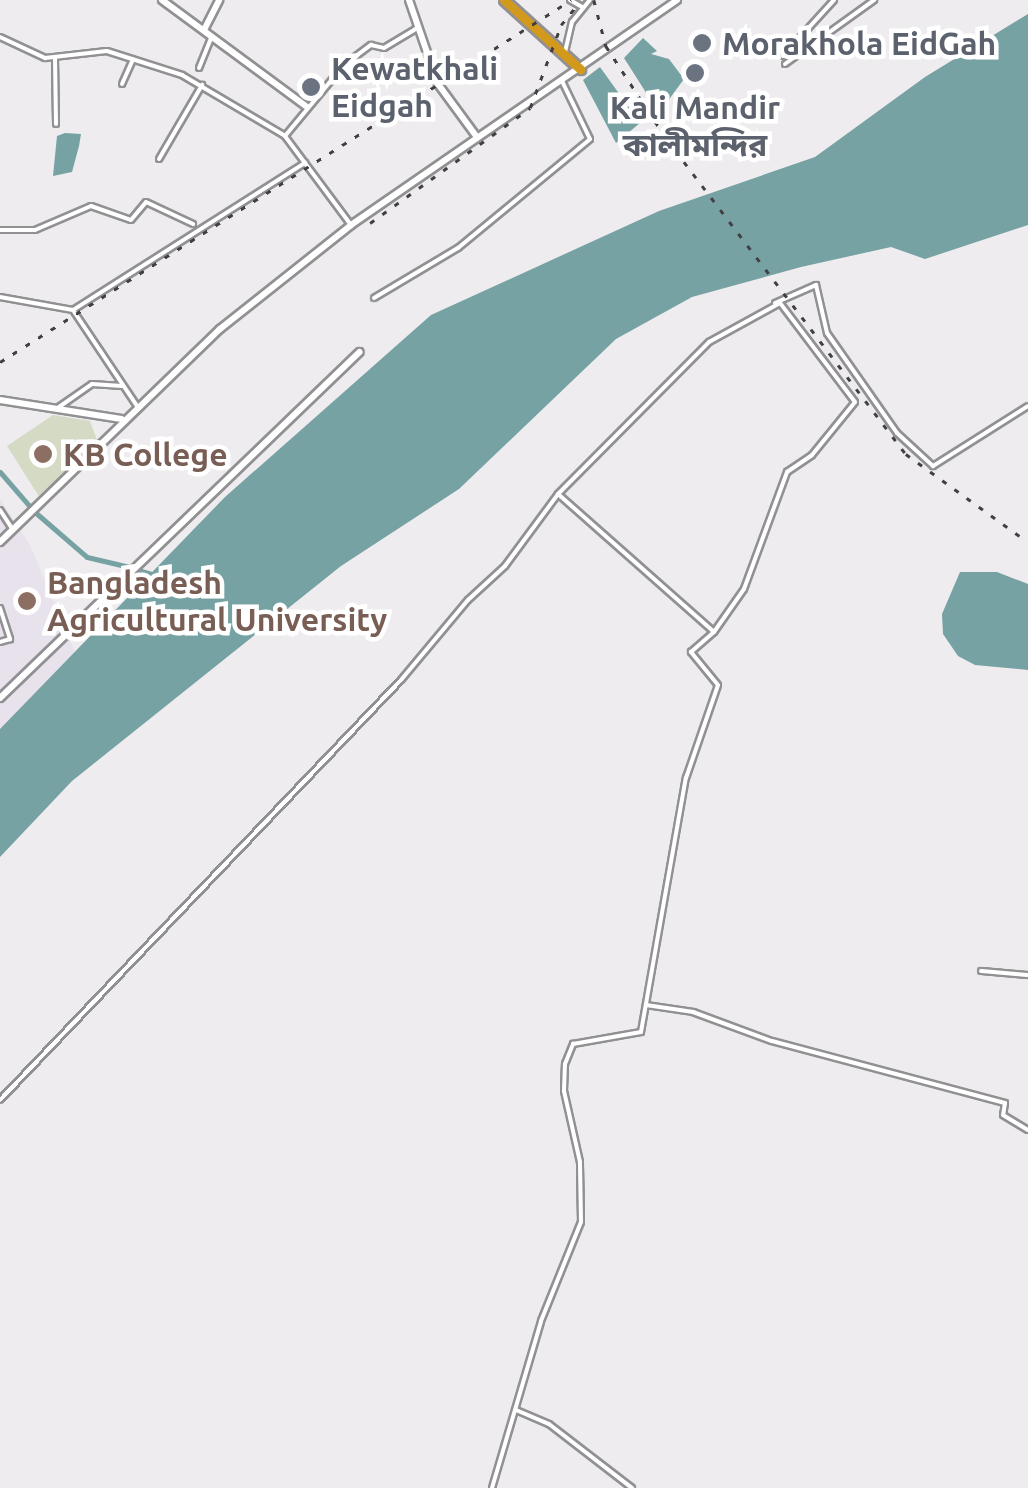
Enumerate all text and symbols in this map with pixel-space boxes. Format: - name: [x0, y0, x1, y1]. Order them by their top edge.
- place label: Morakhola EidGah: [722, 24, 996, 62]
- marker: Morakhola EidGah: [691, 32, 713, 54]
- place label: Kewatkhali Eidgah: [331, 50, 498, 125]
- marker: Kali Mandir কালীমন্দির: [684, 62, 706, 84]
- marker: Kewatkhali Eidgah: [300, 76, 322, 98]
- place label: Kali Mandir কালীমন্দির: [610, 89, 780, 164]
- place label: KB College: [63, 435, 228, 473]
- marker: KB College: [32, 443, 54, 465]
- place label: Bangladesh Agricultural University: [47, 564, 387, 639]
- marker: Bangladesh Agricultural University: [16, 590, 38, 612]

